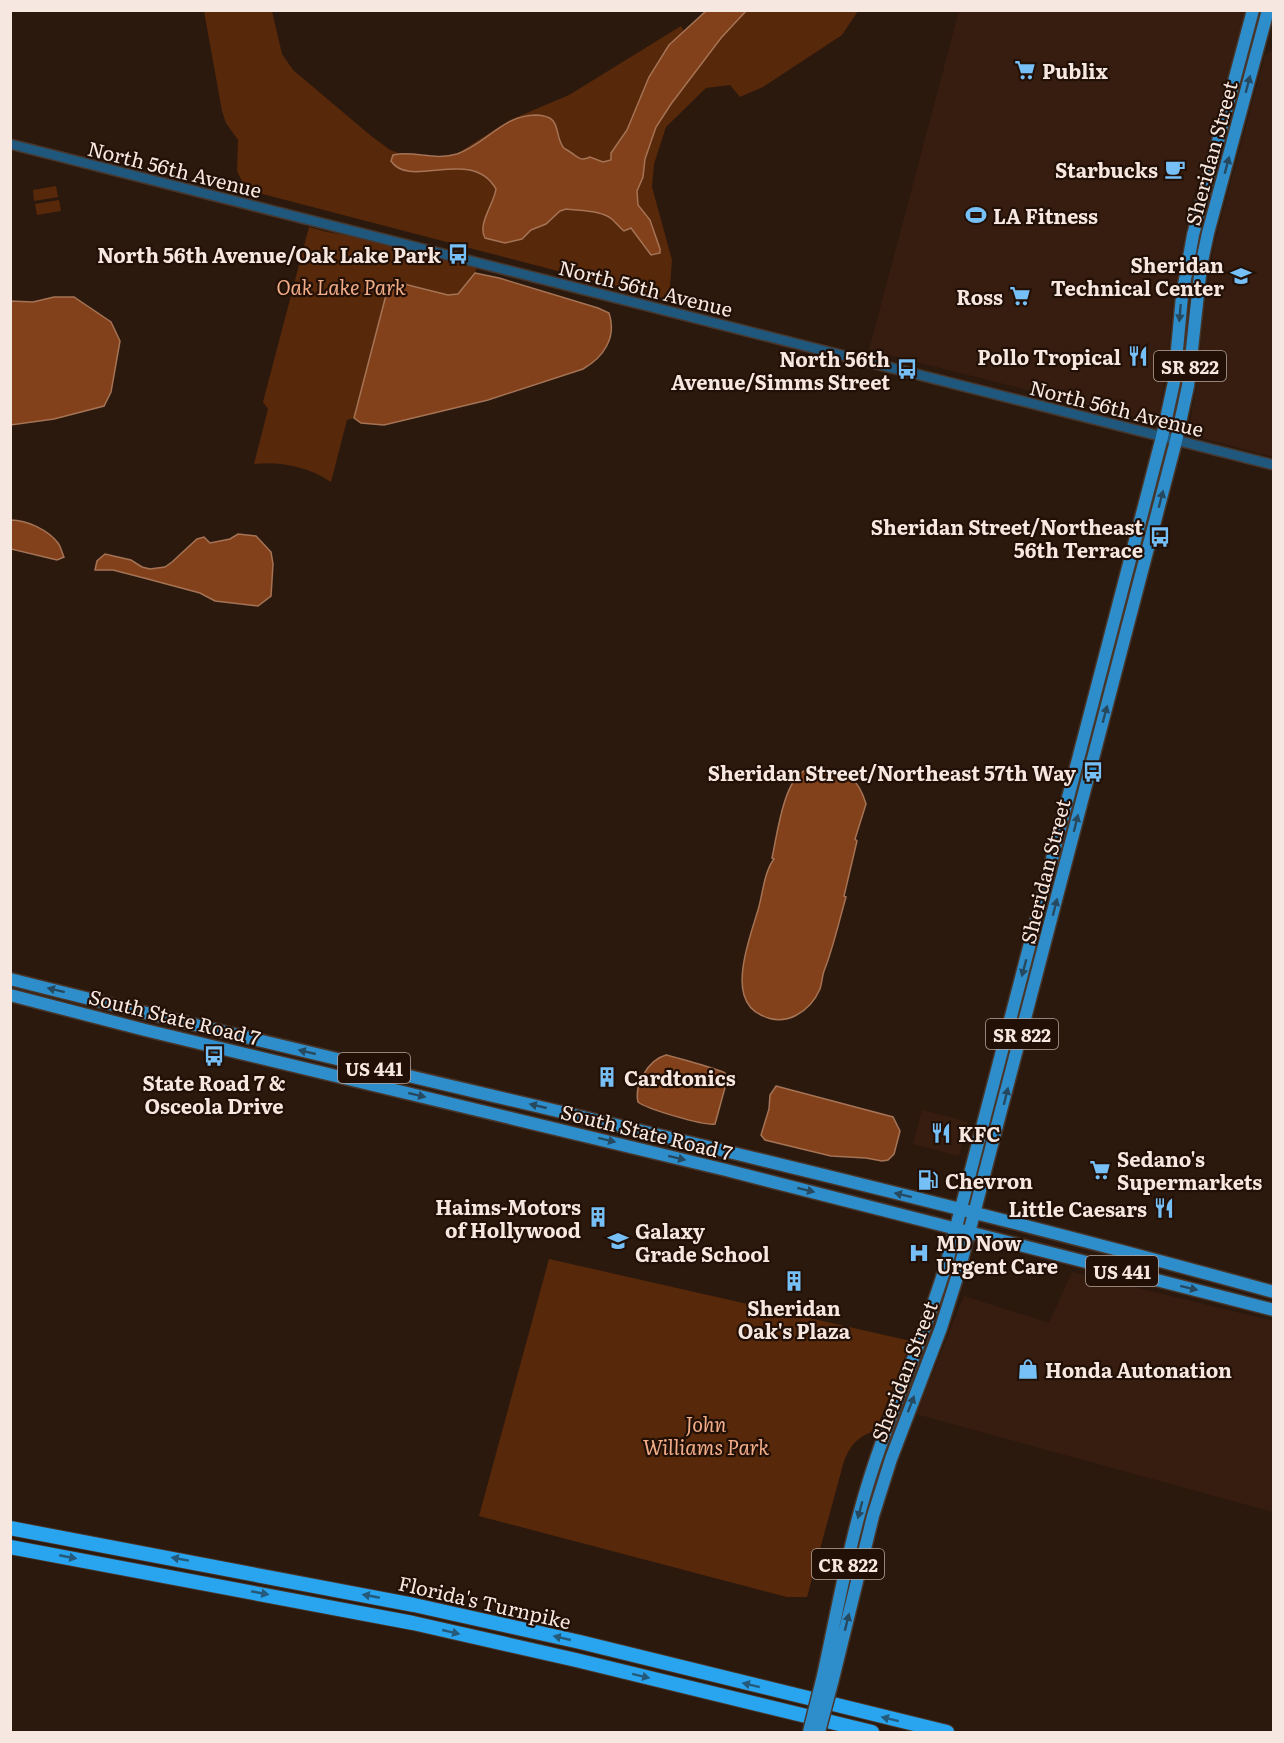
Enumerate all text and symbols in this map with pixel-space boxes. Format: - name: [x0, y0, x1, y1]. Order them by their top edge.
- place label: Publix: [1042, 55, 1108, 85]
- supermarket icon: Publix: [1013, 58, 1037, 82]
- one-way arrow: [1244, 75, 1254, 93]
- street label: Sheridan Street: [1176, 77, 1244, 229]
- street label: North 56th Avenue: [85, 132, 265, 204]
- place label: Starbucks: [1055, 154, 1158, 184]
- one-way arrow: [1222, 155, 1232, 174]
- cafe icon: Starbucks: [1163, 157, 1187, 181]
- place label: LA Fitness: [993, 200, 1098, 230]
- sports icon: LA Fitness: [964, 203, 988, 227]
- place label: North 56th Avenue/Oak Lake Park: [97, 239, 442, 269]
- bus stop icon: North 56th Avenue/Oak Lake Park: [446, 242, 470, 266]
- place label: Sheridan Technical Center: [1051, 249, 1224, 302]
- street label: North 56th Avenue: [556, 251, 736, 323]
- school or university icon: Sheridan Technical Center: [1229, 264, 1253, 288]
- park label: Oak Lake Park: [276, 271, 406, 301]
- place label: Ross: [956, 281, 1003, 311]
- supermarket icon: Ross: [1008, 284, 1032, 308]
- one-way arrow: [1175, 303, 1185, 322]
- place label: Pollo Tropical: [977, 341, 1121, 371]
- place label: North 56th Avenue/Simms Street: [671, 343, 890, 396]
- restaurant icon: Pollo Tropical: [1126, 344, 1150, 368]
- road number: SR 822: [1154, 351, 1226, 381]
- bus stop icon: North 56th Avenue/Simms Street: [895, 357, 919, 381]
- street label: North 56th Avenue: [1027, 371, 1207, 443]
- one-way arrow: [1156, 490, 1166, 509]
- place label: Sheridan Street/Northeast 56th Terrace: [871, 511, 1143, 564]
- bus stop icon: Sheridan Street/Northeast 56th Terrace: [1148, 525, 1172, 549]
- one-way arrow: [1101, 705, 1110, 723]
- place label: Sheridan Street/Northeast 57th Way: [708, 757, 1077, 787]
- bus stop icon: Sheridan Street/Northeast 57th Way: [1081, 760, 1105, 784]
- street label: Sheridan Street: [1011, 795, 1077, 947]
- one-way arrow: [1072, 814, 1082, 832]
- one-way arrow: [1050, 898, 1060, 916]
- one-way arrow: [1018, 958, 1028, 977]
- street label: South State Road 7: [86, 980, 264, 1052]
- one-way arrow: [47, 985, 66, 995]
- road number: SR 822: [986, 1019, 1058, 1049]
- bus stop icon: State Road 7 & Osceola Drive: [202, 1044, 226, 1068]
- one-way arrow: [298, 1046, 316, 1056]
- road number: US 441: [338, 1053, 410, 1083]
- place label: Cardtonics: [624, 1062, 736, 1092]
- building icon: Cardtonics: [595, 1065, 619, 1089]
- place label: State Road 7 & Osceola Drive: [143, 1067, 286, 1120]
- one-way arrow: [1002, 1087, 1012, 1105]
- one-way arrow: [408, 1090, 427, 1100]
- street label: South State Road 7: [558, 1095, 736, 1167]
- one-way arrow: [528, 1101, 547, 1111]
- place label: KFC: [958, 1118, 1000, 1148]
- restaurant icon: KFC: [929, 1121, 953, 1145]
- one-way arrow: [598, 1136, 616, 1146]
- place label: Sedano's Supermarkets: [1117, 1143, 1262, 1196]
- one-way arrow: [668, 1153, 686, 1163]
- supermarket icon: Sedano's Supermarkets: [1088, 1158, 1112, 1182]
- place label: Chevron: [945, 1165, 1033, 1195]
- fuel station icon: Chevron: [916, 1168, 940, 1192]
- one-way arrow: [797, 1186, 815, 1196]
- one-way arrow: [894, 1190, 912, 1200]
- place label: Haims-Motors of Hollywood: [435, 1191, 581, 1244]
- place label: Little Caesars: [1009, 1193, 1147, 1223]
- restaurant icon: Little Caesars: [1152, 1196, 1176, 1220]
- building icon: Haims-Motors of Hollywood: [586, 1205, 610, 1229]
- place label: Galaxy Grade School: [635, 1215, 770, 1268]
- place label: MD Now Urgent Care: [936, 1227, 1058, 1280]
- school or university icon: Galaxy Grade School: [606, 1229, 630, 1253]
- hospital icon: MD Now Urgent Care: [907, 1241, 931, 1265]
- road number: US 441: [1086, 1256, 1158, 1286]
- building icon: Sheridan Oak's Plaza: [782, 1269, 806, 1293]
- one-way arrow: [1180, 1284, 1199, 1294]
- place label: Sheridan Oak's Plaza: [738, 1292, 851, 1345]
- street label: Sheridan Street: [862, 1296, 944, 1446]
- place label: Honda Autonation: [1045, 1354, 1232, 1384]
- shop icon: Honda Autonation: [1016, 1357, 1040, 1381]
- one-way arrow: [907, 1395, 916, 1413]
- park label: John Williams Park: [643, 1408, 769, 1461]
- one-way arrow: [855, 1501, 865, 1519]
- road number: CR 822: [812, 1549, 884, 1579]
- one-way arrow: [59, 1553, 78, 1562]
- one-way arrow: [170, 1555, 189, 1564]
- street label: Florida's Turnpike: [396, 1567, 574, 1635]
- one-way arrow: [250, 1589, 269, 1598]
- one-way arrow: [362, 1591, 381, 1600]
- one-way arrow: [842, 1613, 852, 1631]
- one-way arrow: [442, 1628, 461, 1637]
- one-way arrow: [553, 1633, 571, 1643]
- one-way arrow: [632, 1671, 650, 1681]
- one-way arrow: [742, 1679, 760, 1689]
- one-way arrow: [881, 1713, 899, 1723]

